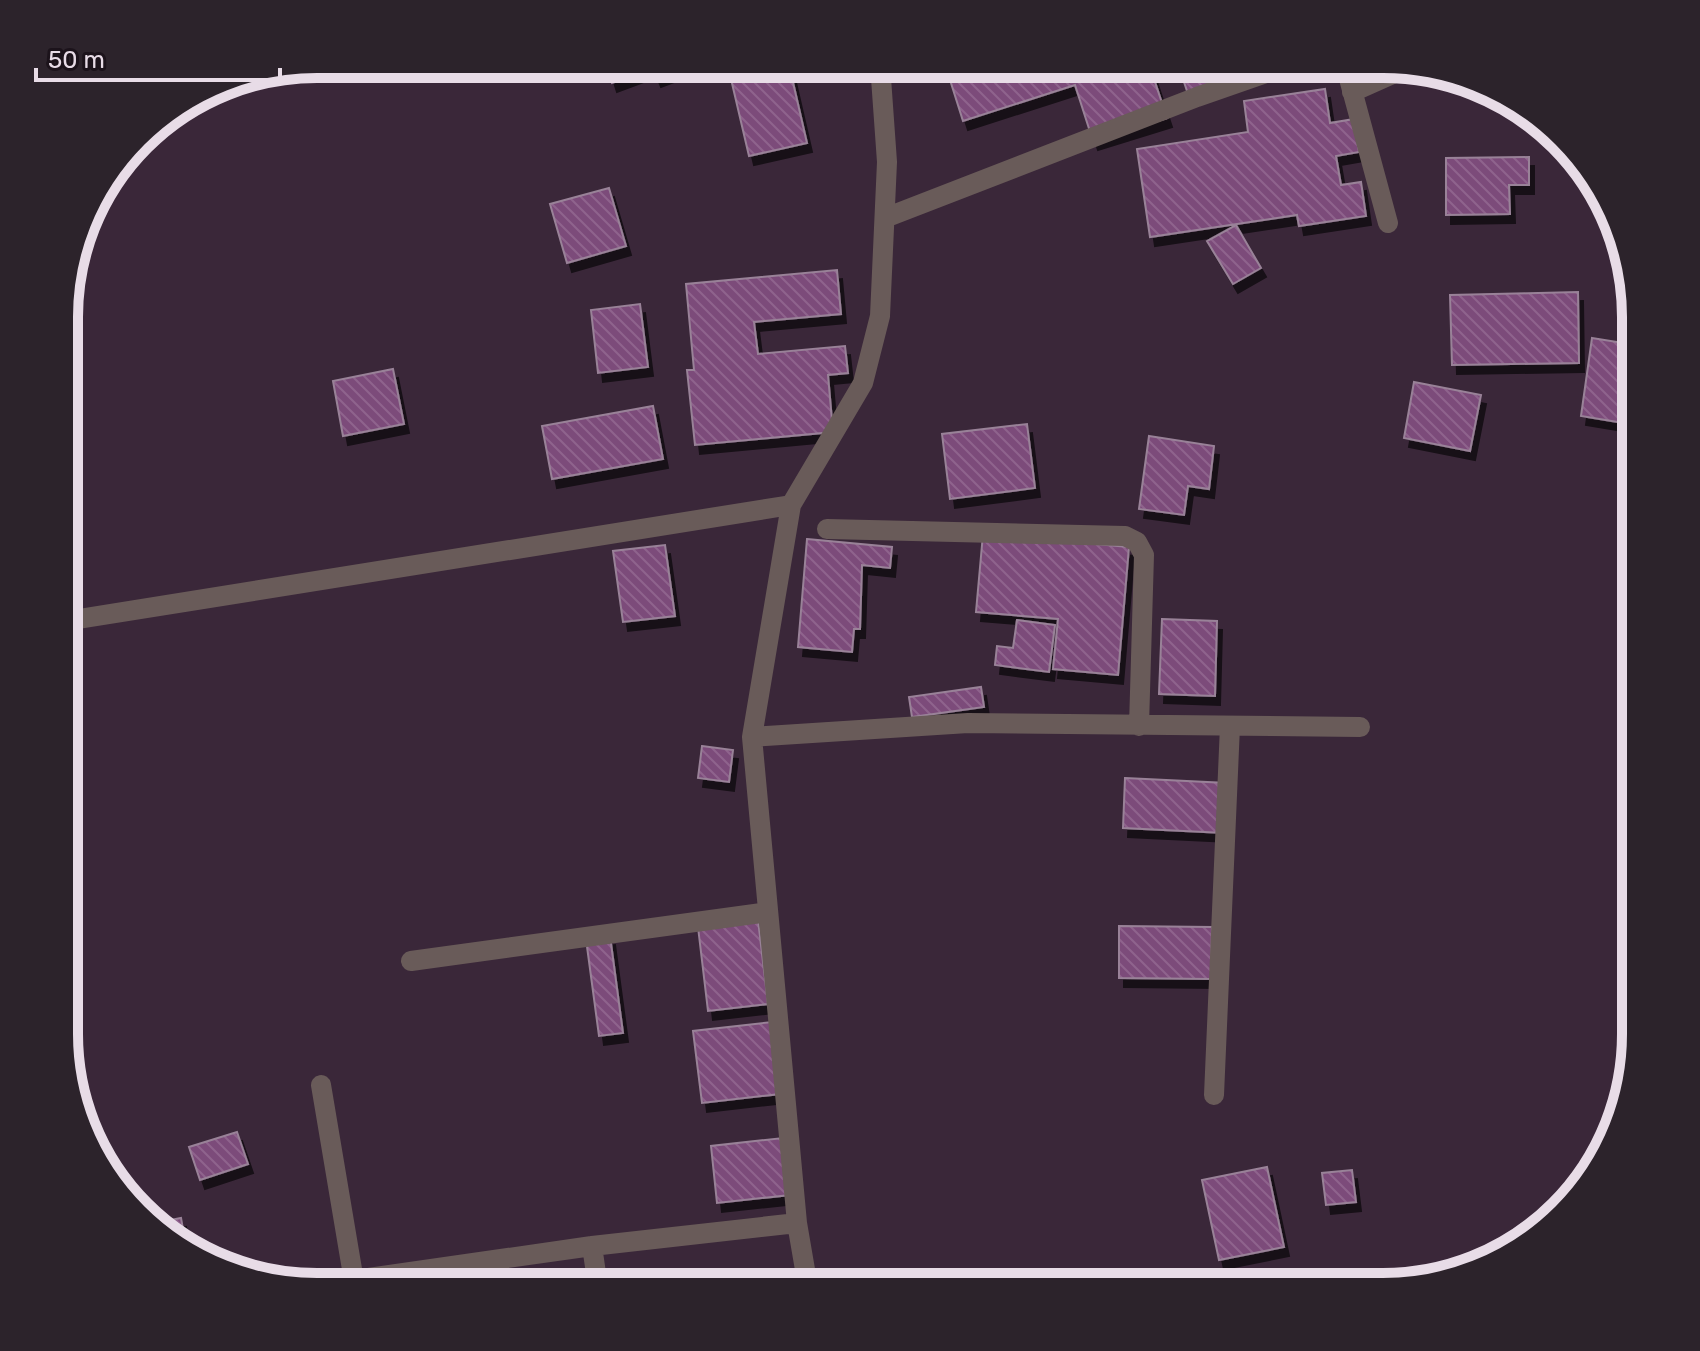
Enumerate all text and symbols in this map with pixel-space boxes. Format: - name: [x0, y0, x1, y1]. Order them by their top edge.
- scale bar: [36, 32, 280, 82]
- text: 50 m: [48, 46, 105, 74]

